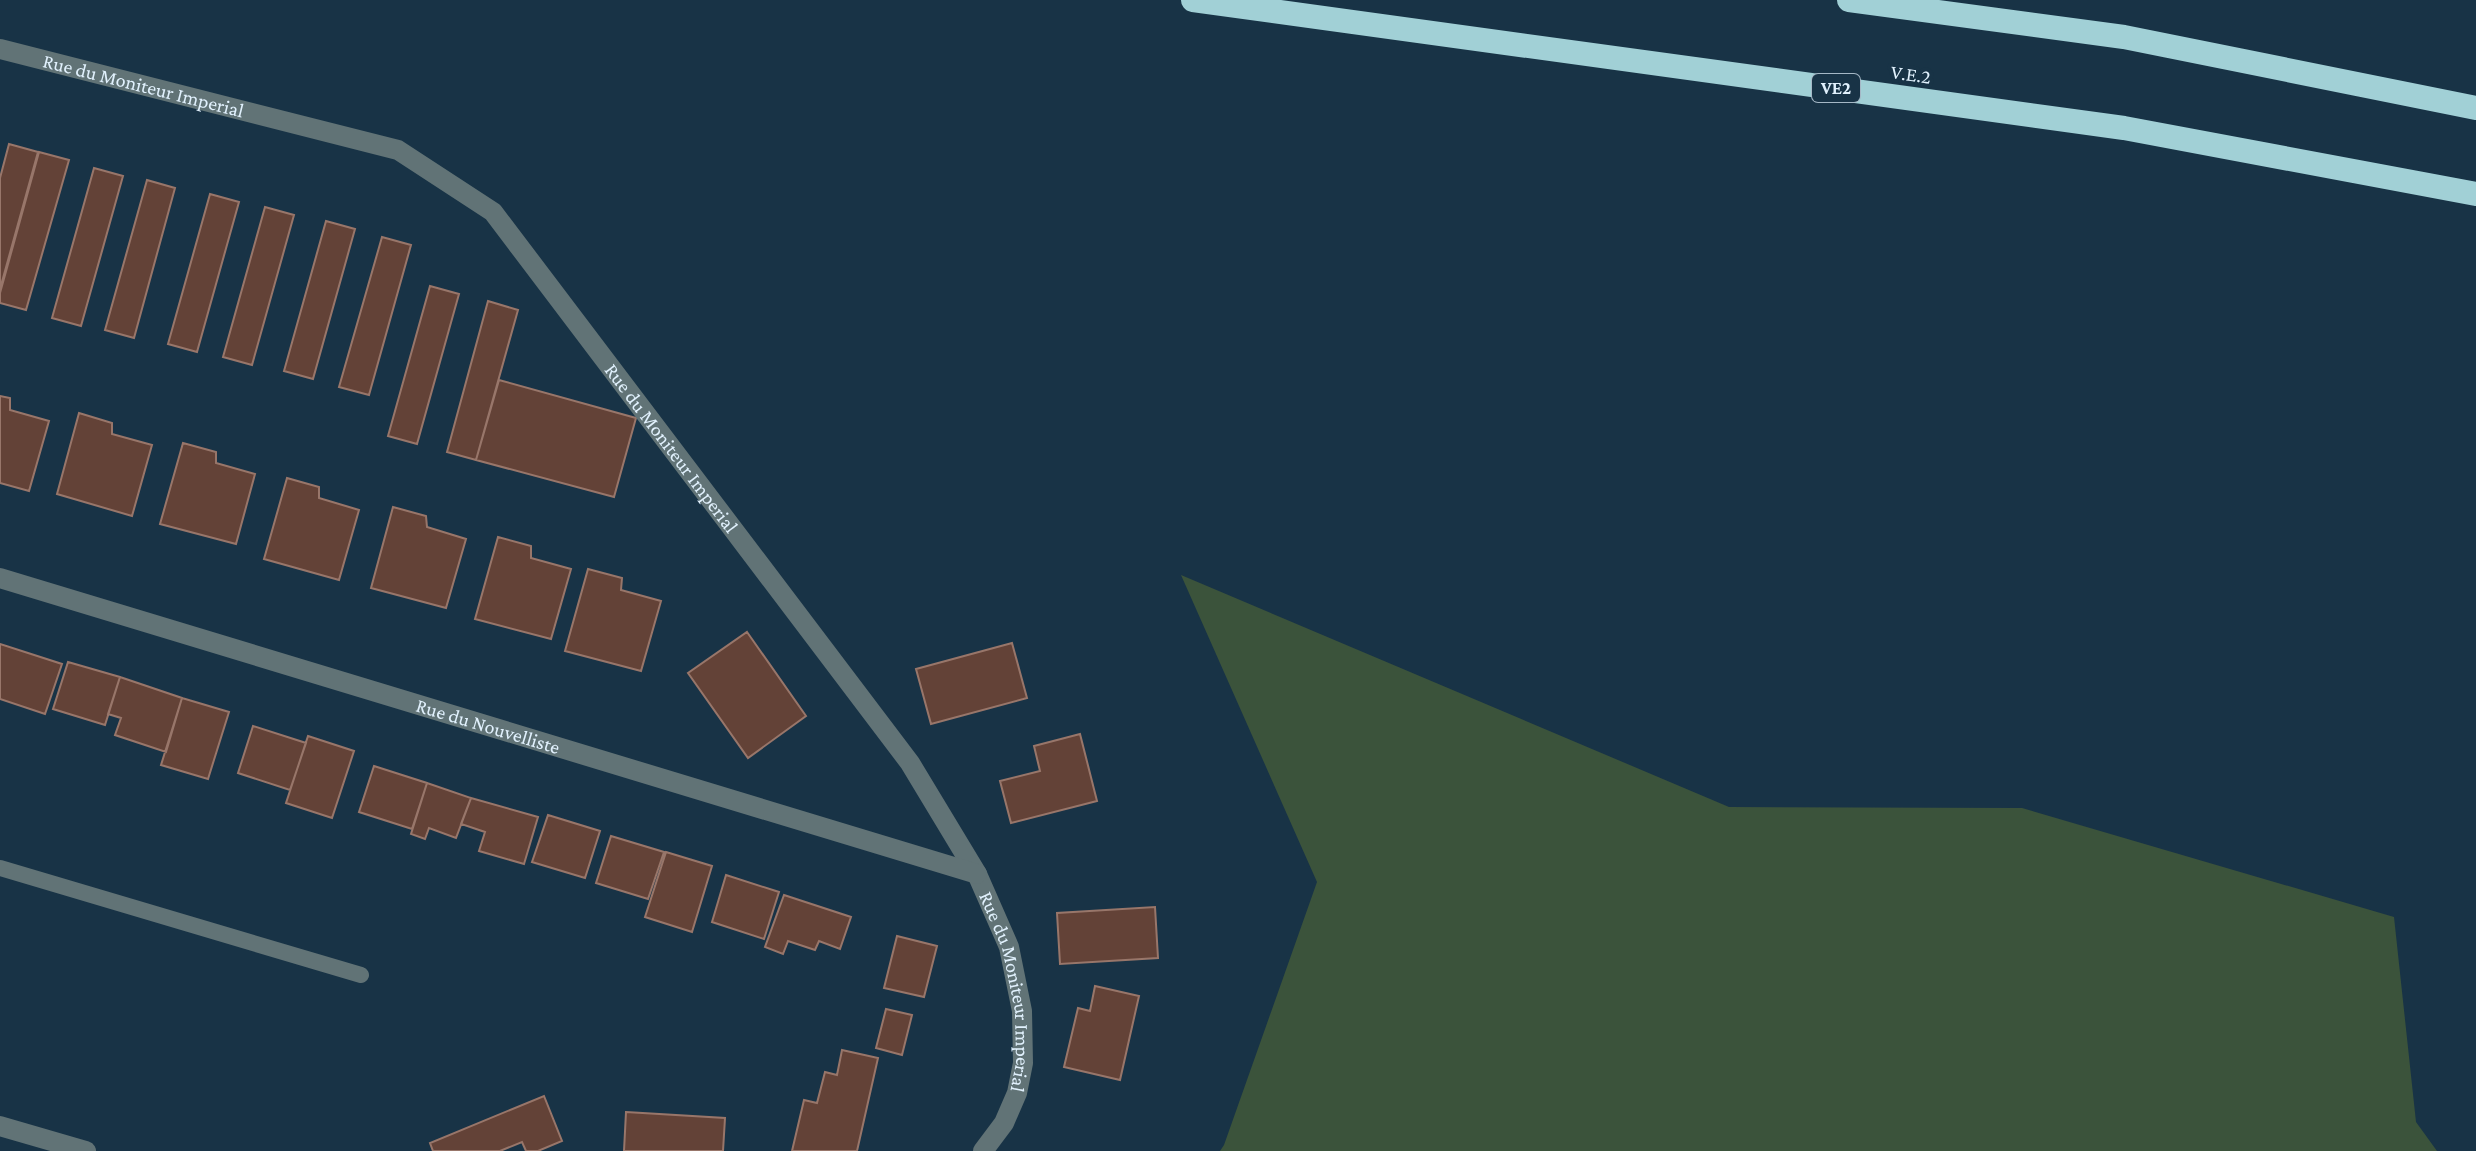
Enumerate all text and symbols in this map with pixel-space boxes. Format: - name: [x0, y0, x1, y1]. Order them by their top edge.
- street label: Rue du Moniteur Imperial: [41, 49, 246, 121]
- street label: V.E.2: [1889, 60, 1933, 88]
- road number: VE2: [1812, 74, 1860, 102]
- street label: Rue du Moniteur Imperial: [601, 359, 743, 537]
- street label: Rue du Nouvelliste: [414, 694, 563, 758]
- street label: Rue du Moniteur Imperial: [975, 888, 1034, 1094]

